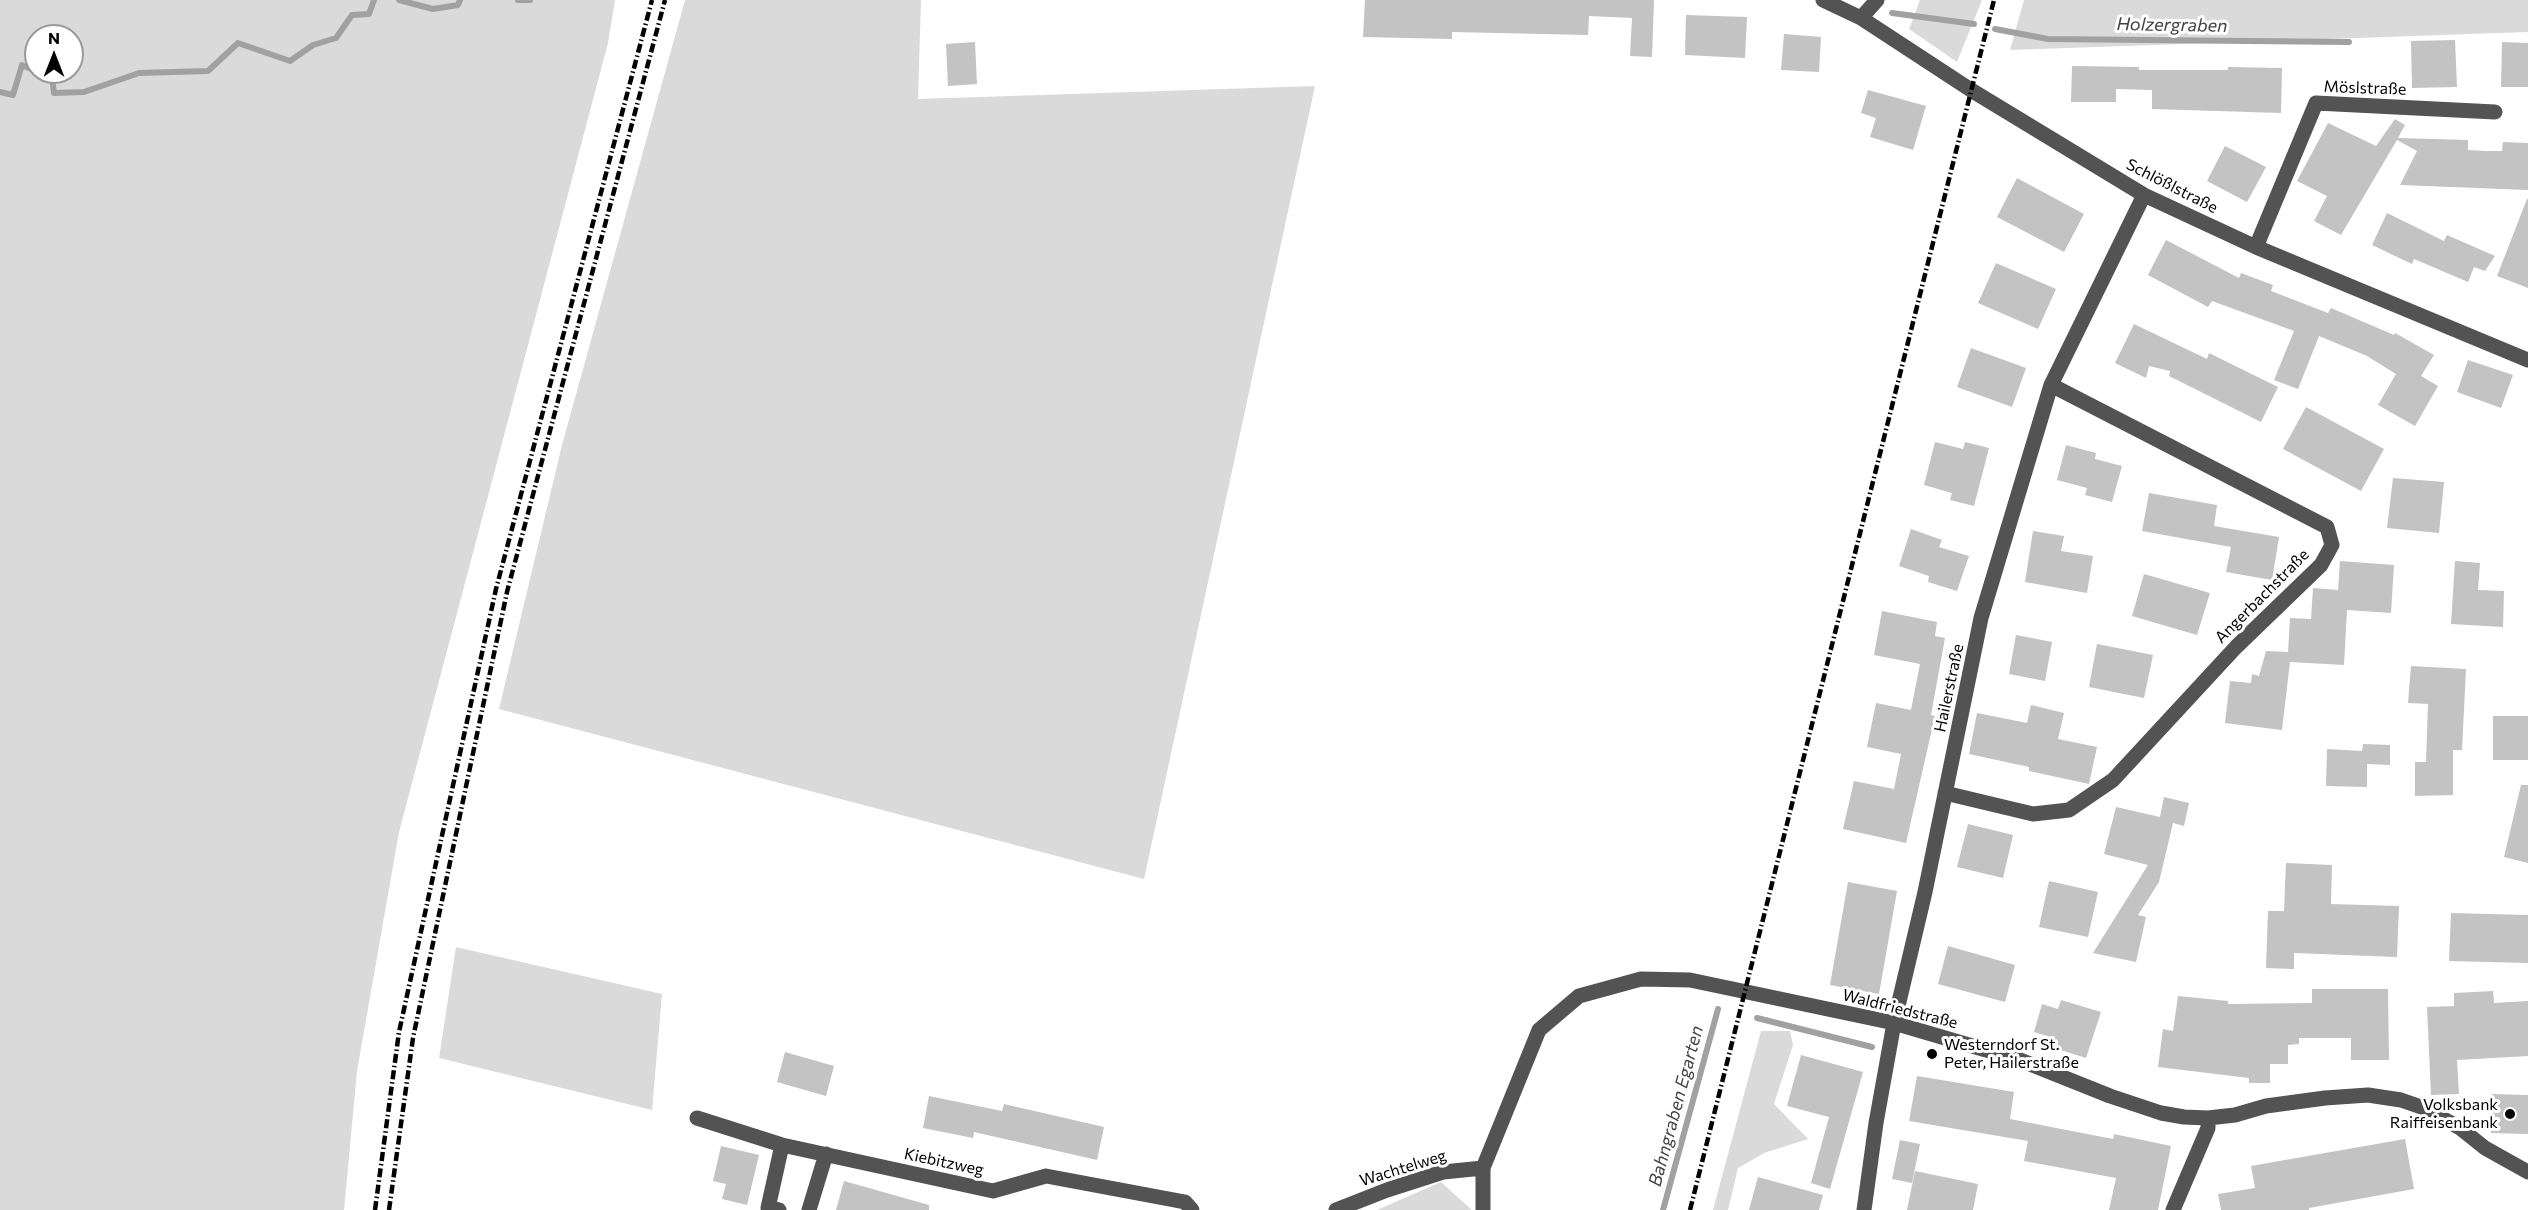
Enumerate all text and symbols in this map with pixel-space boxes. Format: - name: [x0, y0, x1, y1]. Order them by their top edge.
- water label: Holzergraben: [2116, 13, 2228, 37]
- north arrow: [24, 24, 84, 84]
- text: N: [48, 28, 60, 47]
- street label: Möslstraße: [2323, 77, 2407, 99]
- street label: Schlößlstraße: [2123, 155, 2221, 217]
- street label: Angerbachstraße: [2211, 545, 2313, 647]
- street label: Hailerstraße: [1930, 642, 1968, 734]
- street label: Waldfriedstraße: [1840, 985, 1960, 1033]
- water label: Bahngraben Egarten: [1644, 1023, 1708, 1189]
- place label: Westerndorf St. Peter, Hailerstraße: [1944, 1035, 2079, 1073]
- marker: Westerndorf St. Peter, Hailerstraße: [1925, 1047, 1939, 1061]
- place label: Volksbank Raiffeisenbank: [2390, 1095, 2498, 1133]
- marker: Volksbank Raiffeisenbank: [2503, 1107, 2517, 1121]
- street label: Kiebitzweg: [902, 1144, 986, 1180]
- street label: Wachtelweg: [1357, 1146, 1449, 1190]

